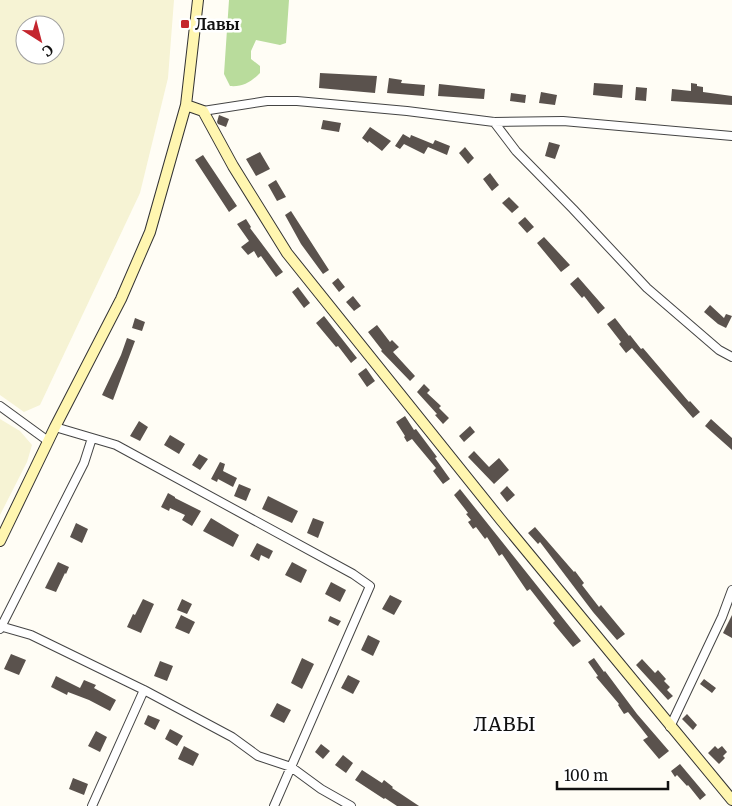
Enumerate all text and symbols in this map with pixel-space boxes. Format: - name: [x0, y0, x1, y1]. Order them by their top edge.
- place label: Лавы: [195, 14, 240, 34]
- north arrow: [15, 15, 65, 65]
- marker: Лавы: [179, 18, 191, 30]
- text: С: [39, 41, 57, 61]
- district label: ЛАВЫ: [473, 712, 537, 736]
- scale bar: [557, 758, 668, 790]
- text: 100 m: [564, 766, 608, 785]

